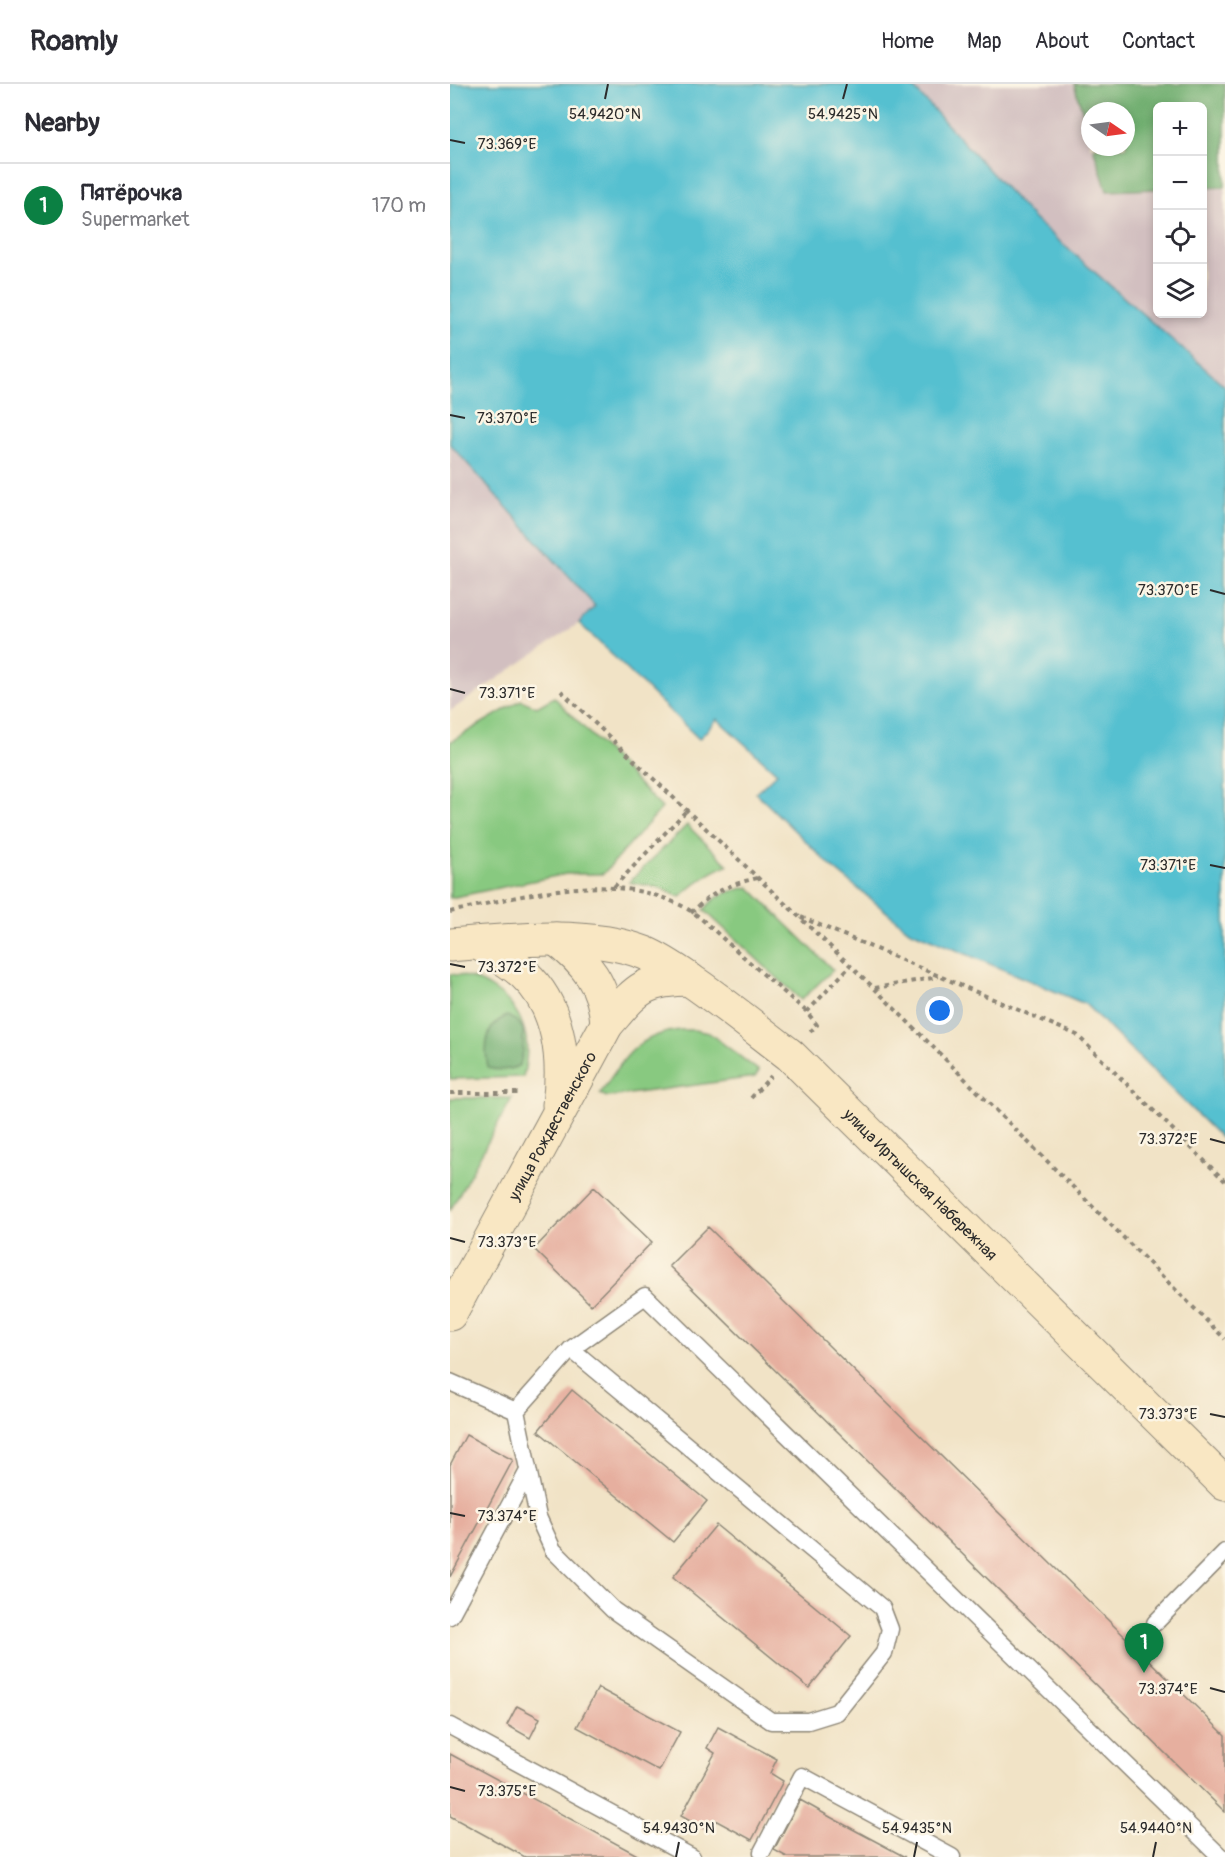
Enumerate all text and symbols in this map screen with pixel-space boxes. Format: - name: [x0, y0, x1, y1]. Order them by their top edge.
- text: Roamly: [30, 24, 118, 59]
- text: Home: [881, 28, 934, 55]
- text: Map: [967, 28, 1002, 55]
- text: About: [1035, 28, 1089, 55]
- text: Contact: [1122, 28, 1195, 55]
- north arrow: [1081, 102, 1135, 156]
- map controls: [1153, 102, 1207, 318]
- button: +: [1153, 102, 1207, 156]
- text: 54.9420°N: [569, 105, 641, 124]
- text: 54.9425°N: [808, 105, 878, 124]
- text: Nearby: [24, 107, 100, 139]
- text: 73.369°E: [478, 135, 537, 154]
- button: −: [1153, 156, 1207, 210]
- text: Пятёрочка: [81, 179, 182, 207]
- text: 1: [40, 193, 47, 218]
- text: 170 m: [372, 193, 426, 218]
- text: Supermarket: [81, 207, 190, 232]
- button: locate: [1153, 210, 1207, 264]
- button: layers: [1153, 264, 1207, 318]
- text: 73.370°E: [477, 409, 537, 428]
- text: 73.370°E: [1138, 581, 1198, 600]
- text: 73.371°E: [479, 684, 535, 703]
- text: 73.371°E: [1140, 856, 1196, 875]
- text: 73.372°E: [478, 958, 537, 977]
- your location: [925, 996, 954, 1025]
- street label: улица Рождественского: [504, 1048, 601, 1205]
- street label: улица Иртышская Набережная: [838, 1104, 1001, 1265]
- text: 73.372°E: [1139, 1130, 1198, 1149]
- text: 73.373°E: [478, 1233, 537, 1252]
- text: 73.373°E: [1139, 1405, 1198, 1424]
- text: 73.374°E: [478, 1507, 537, 1526]
- pin: 1: [1124, 1624, 1164, 1673]
- text: 73.374°E: [1139, 1680, 1198, 1699]
- text: 73.375°E: [478, 1782, 536, 1801]
- text: 54.9430°N: [643, 1819, 715, 1838]
- text: 54.9435°N: [882, 1819, 952, 1838]
- text: 54.9440°N: [1120, 1819, 1192, 1838]

